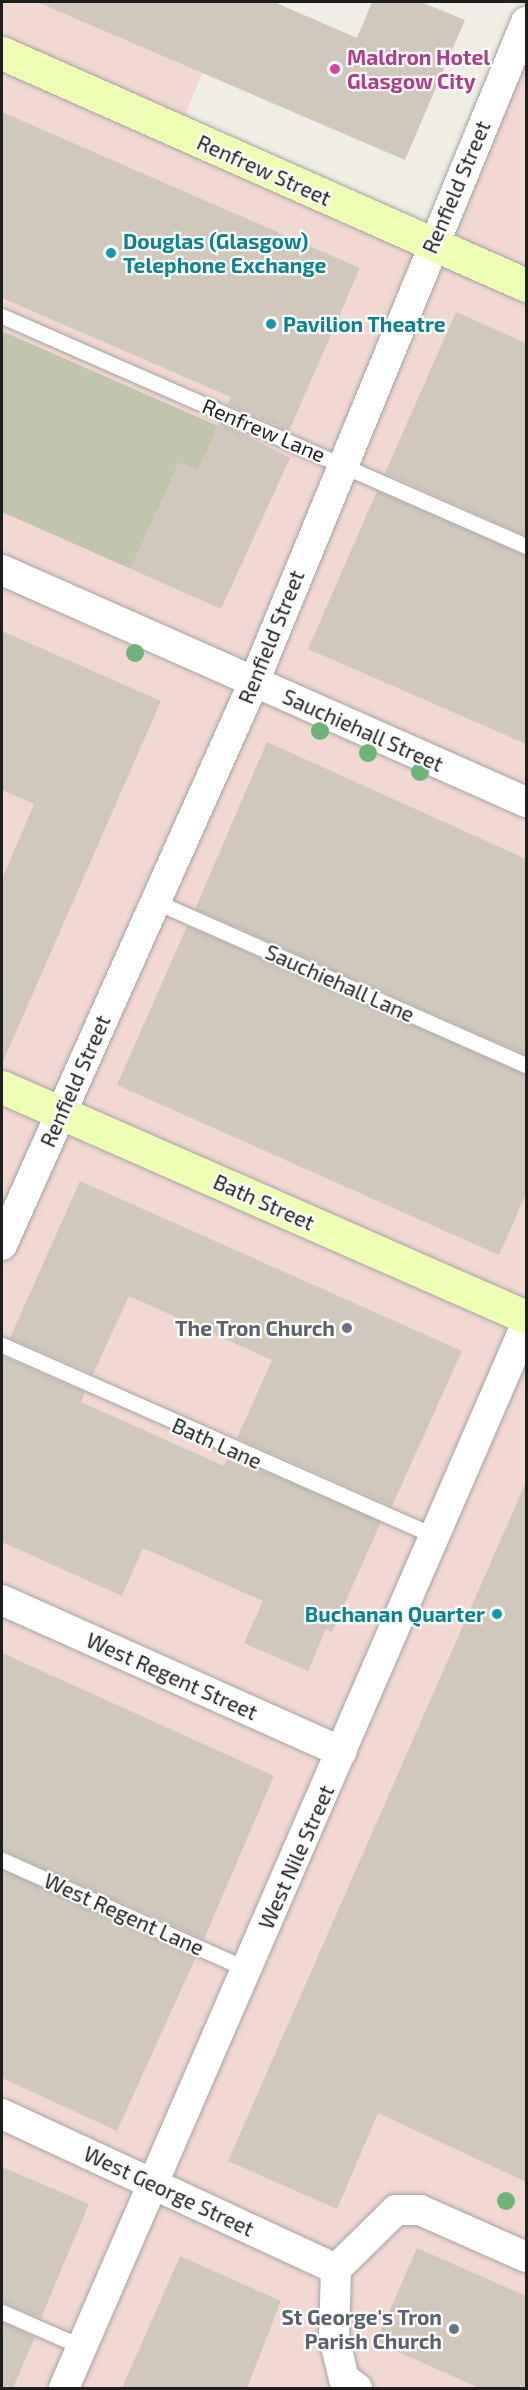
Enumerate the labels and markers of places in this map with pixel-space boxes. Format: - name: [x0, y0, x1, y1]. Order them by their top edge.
- place label: Maldron Hotel Glasgow City: [347, 44, 490, 94]
- marker: Maldron Hotel Glasgow City: [328, 62, 342, 76]
- place label: Douglas (Glasgow) Telephone Exchange: [123, 228, 326, 278]
- marker: Douglas (Glasgow) Telephone Exchange: [104, 246, 118, 260]
- place label: Pavilion Theatre: [283, 311, 446, 337]
- marker: Pavilion Theatre: [264, 317, 278, 331]
- place label: The Tron Church: [174, 1315, 335, 1341]
- marker: The Tron Church: [340, 1321, 354, 1335]
- place label: Buchanan Quarter: [305, 1601, 485, 1627]
- marker: Buchanan Quarter: [490, 1607, 504, 1621]
- place label: St George's Tron Parish Church: [281, 2304, 442, 2354]
- marker: St George's Tron Parish Church: [447, 2322, 461, 2336]

